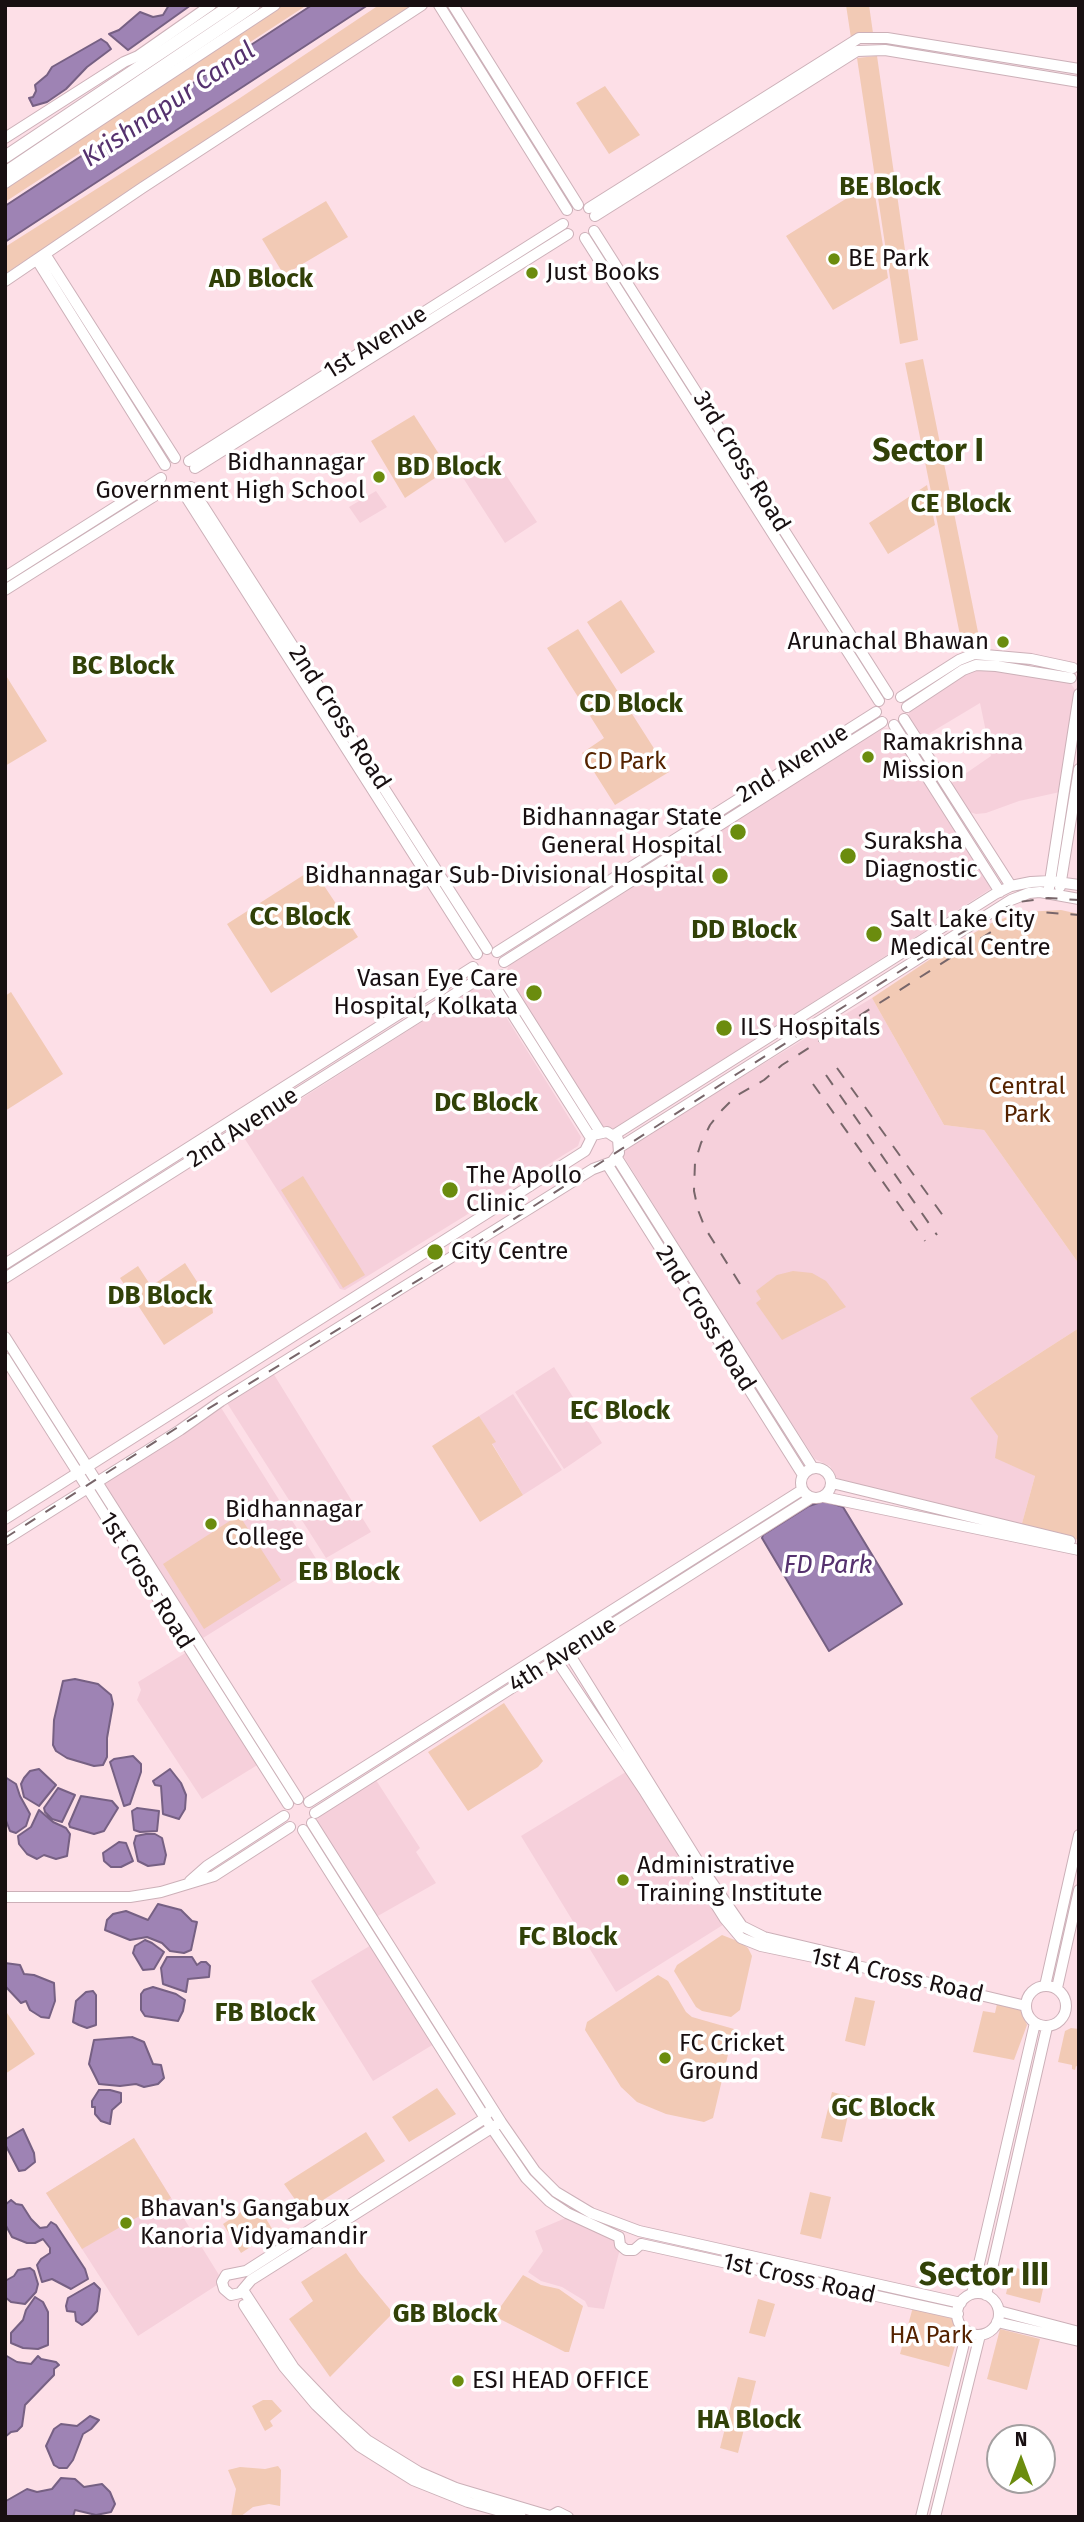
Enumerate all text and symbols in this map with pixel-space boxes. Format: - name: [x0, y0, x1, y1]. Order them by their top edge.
- water label: Krishnapur Canal: [77, 36, 261, 174]
- district label: BE Block: [839, 172, 941, 204]
- place label: BE Park: [848, 245, 929, 273]
- marker: BE Park: [826, 251, 842, 267]
- place label: Just Books: [546, 259, 660, 287]
- district label: AD Block: [209, 264, 313, 296]
- marker: Just Books: [524, 265, 540, 281]
- street label: 1st Avenue: [319, 300, 433, 386]
- street label: 3rd Cross Road: [686, 386, 796, 538]
- district label: Sector I: [872, 433, 984, 471]
- place label: Bidhannagar Government High School: [95, 449, 365, 505]
- district label: BD Block: [397, 452, 501, 484]
- marker: Bidhannagar Government High School: [371, 469, 387, 485]
- district label: CE Block: [911, 489, 1011, 521]
- place label: Arunachal Bhawan: [788, 628, 989, 656]
- marker: Arunachal Bhawan: [995, 634, 1011, 650]
- street label: 2nd Cross Road: [282, 640, 396, 796]
- district label: BC Block: [72, 651, 174, 683]
- district label: CD Block: [579, 689, 683, 721]
- street label: 2nd Avenue: [732, 718, 854, 810]
- place label: Ramakrishna Mission: [882, 729, 1024, 785]
- park label: CD Park: [584, 748, 666, 776]
- marker: Ramakrishna Mission: [860, 749, 876, 765]
- place label: Bidhannagar State General Hospital: [522, 804, 722, 860]
- marker: Bidhannagar State General Hospital: [728, 822, 748, 842]
- place label: Suraksha Diagnostic: [864, 828, 978, 884]
- marker: Suraksha Diagnostic: [838, 846, 858, 866]
- place label: Bidhannagar Sub-Divisional Hospital: [305, 862, 704, 890]
- marker: Bidhannagar Sub-Divisional Hospital: [710, 866, 730, 886]
- district label: CC Block: [249, 902, 351, 934]
- place label: Salt Lake City Medical Centre: [890, 906, 1051, 962]
- district label: DD Block: [691, 915, 797, 947]
- marker: Salt Lake City Medical Centre: [864, 924, 884, 944]
- place label: Vasan Eye Care Hospital, Kolkata: [333, 965, 518, 1021]
- marker: Vasan Eye Care Hospital, Kolkata: [524, 983, 544, 1003]
- place label: ILS Hospitals: [740, 1014, 880, 1042]
- marker: ILS Hospitals: [714, 1018, 734, 1038]
- park label: Central Park: [988, 1073, 1066, 1129]
- street label: 2nd Avenue: [182, 1082, 304, 1174]
- district label: DC Block: [434, 1088, 538, 1120]
- place label: The Apollo Clinic: [466, 1162, 582, 1218]
- marker: The Apollo Clinic: [440, 1180, 460, 1200]
- place label: City Centre: [451, 1238, 568, 1266]
- street label: 2nd Cross Road: [649, 1241, 761, 1397]
- marker: City Centre: [425, 1242, 445, 1262]
- district label: DB Block: [108, 1281, 212, 1313]
- district label: EC Block: [570, 1396, 670, 1428]
- place label: Bidhannagar College: [225, 1496, 363, 1552]
- street label: 1st Cross Road: [92, 1507, 200, 1655]
- marker: Bidhannagar College: [203, 1516, 219, 1532]
- water label: FD Park: [784, 1550, 872, 1582]
- district label: EB Block: [298, 1557, 400, 1589]
- street label: 4th Avenue: [504, 1611, 622, 1699]
- place label: Administrative Training Institute: [637, 1852, 822, 1908]
- marker: Administrative Training Institute: [615, 1872, 631, 1888]
- district label: FC Block: [519, 1922, 617, 1954]
- street label: 1st A Cross Road: [808, 1942, 986, 2010]
- district label: FB Block: [215, 1998, 315, 2030]
- place label: FC Cricket Ground: [679, 2030, 785, 2086]
- marker: FC Cricket Ground: [657, 2050, 673, 2066]
- district label: GC Block: [831, 2093, 935, 2125]
- place label: Bhavan's Gangabux Kanoria Vidyamandir: [140, 2195, 368, 2251]
- marker: Bhavan's Gangabux Kanoria Vidyamandir: [118, 2215, 134, 2231]
- street label: 1st Cross Road: [720, 2247, 878, 2311]
- district label: Sector III: [919, 2257, 1049, 2295]
- district label: GB Block: [393, 2299, 497, 2331]
- park label: HA Park: [889, 2322, 973, 2350]
- place label: ESI HEAD OFFICE: [472, 2367, 649, 2395]
- marker: ESI HEAD OFFICE: [450, 2373, 466, 2389]
- district label: HA Block: [697, 2405, 801, 2437]
- north arrow: [986, 2424, 1056, 2494]
- text: N: [1015, 2428, 1027, 2451]

